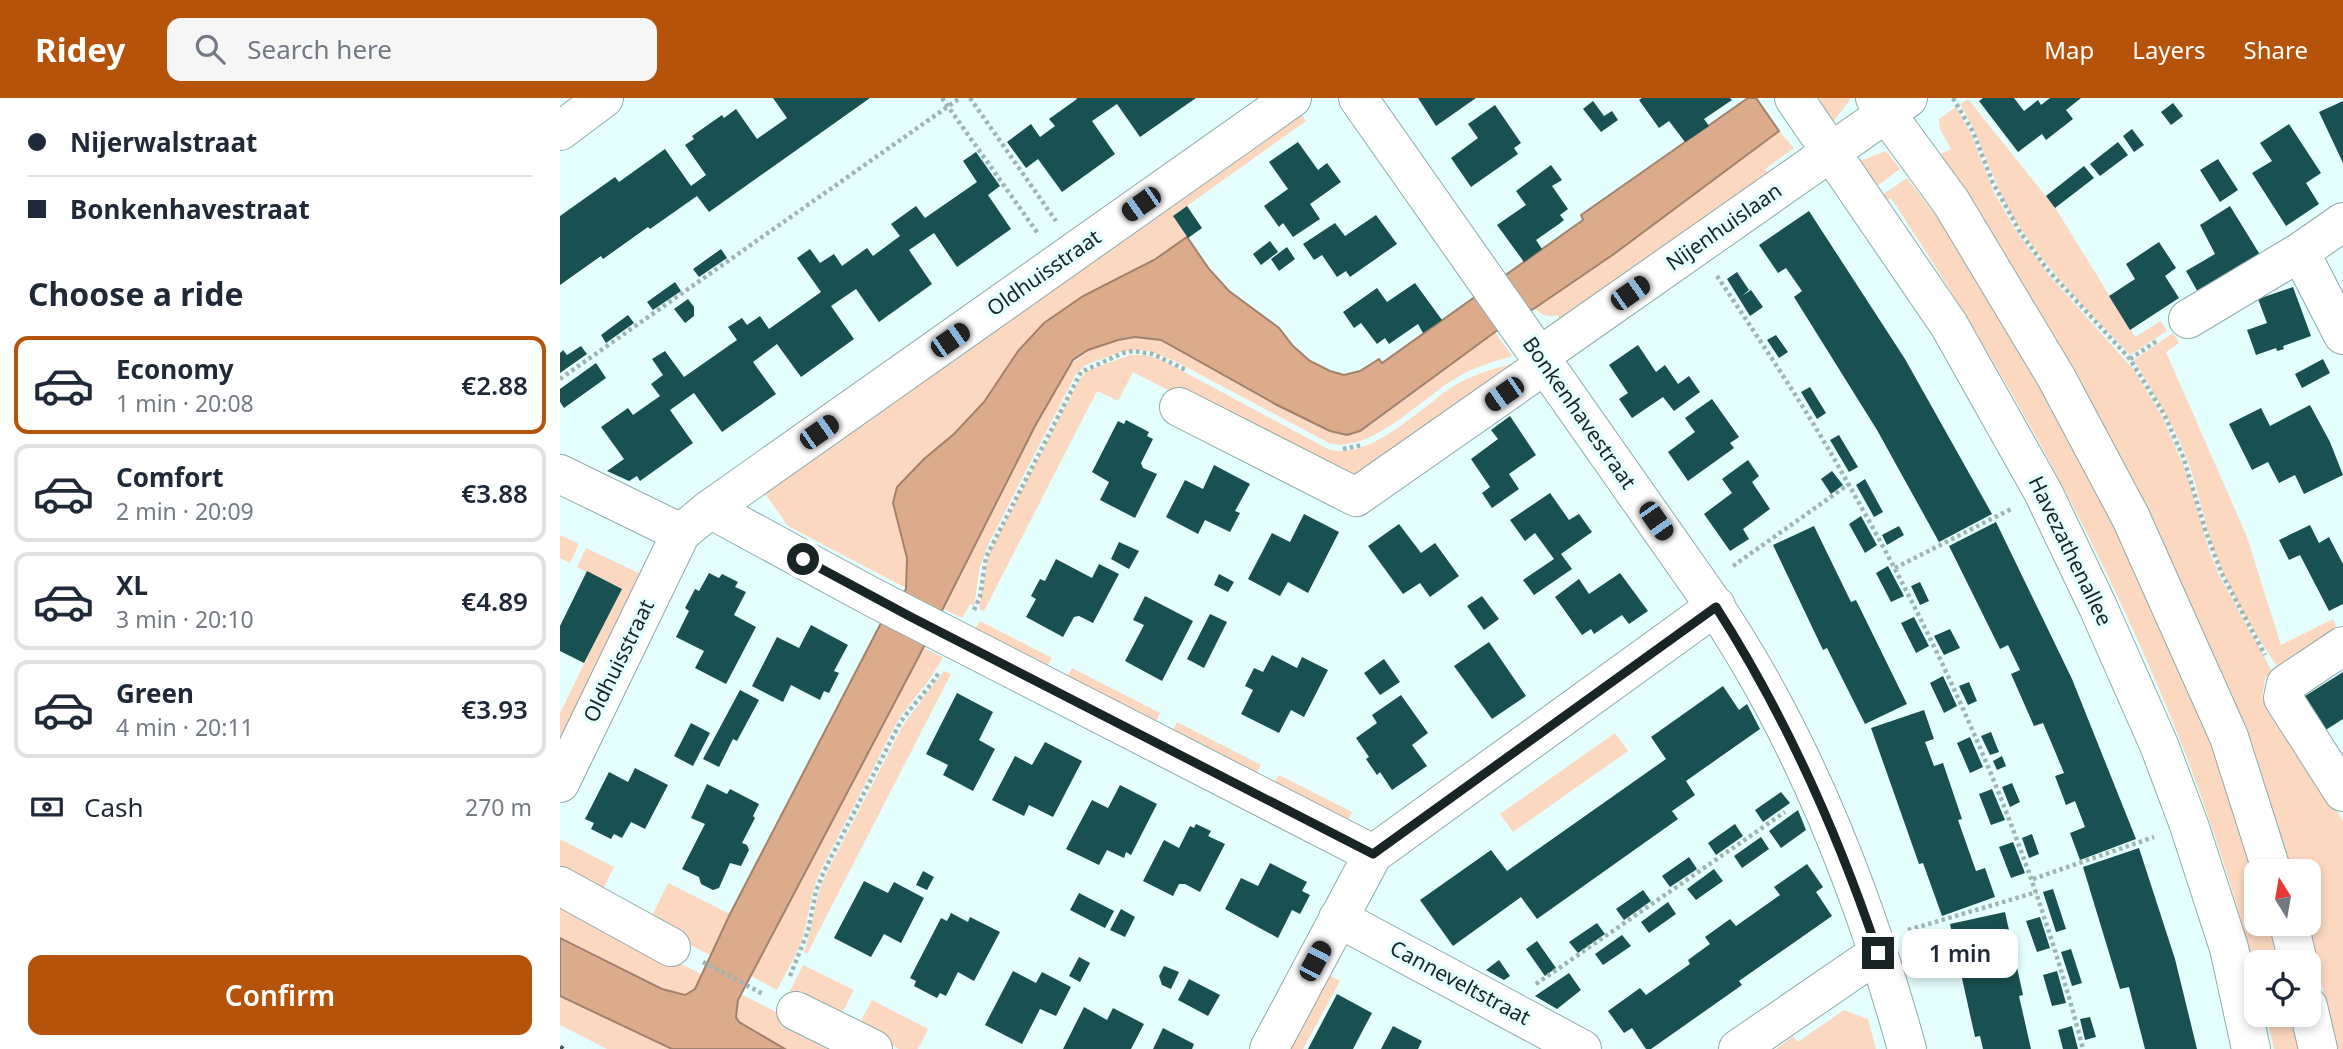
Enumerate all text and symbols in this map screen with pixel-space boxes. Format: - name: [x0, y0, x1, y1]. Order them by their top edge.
- search box: [167, 18, 657, 81]
- text: Ridey: [35, 27, 125, 72]
- icon: search: [191, 30, 229, 68]
- text: Search here: [247, 31, 392, 67]
- text: Map: [2044, 33, 2094, 66]
- text: Layers: [2132, 33, 2206, 66]
- text: Share: [2244, 33, 2308, 66]
- text: Nijerwalstraat: [70, 124, 257, 160]
- street label: Nijenhuislaan: [1660, 176, 1787, 276]
- car: [1118, 183, 1165, 225]
- text: Bonkenhavestraat: [70, 191, 310, 227]
- street label: Oldhuisstraat: [981, 222, 1106, 322]
- text: Choose a ride: [28, 272, 244, 315]
- car: [1607, 272, 1654, 314]
- car: [927, 319, 974, 361]
- street label: Bonkenhavestraat: [1517, 331, 1643, 494]
- text: Economy: [116, 351, 234, 387]
- icon: car: [32, 354, 95, 417]
- text: €2.88: [461, 367, 528, 403]
- car: [1481, 373, 1528, 415]
- text: 1 min · 20:08: [116, 387, 254, 419]
- car: [796, 411, 843, 453]
- text: Comfort: [116, 459, 224, 495]
- icon: car: [32, 462, 95, 525]
- street label: Havezathenallee: [2023, 471, 2119, 630]
- text: €3.88: [461, 475, 528, 511]
- text: 2 min · 20:09: [116, 495, 254, 527]
- car: [1636, 498, 1677, 544]
- route start: [787, 543, 819, 575]
- text: XL: [116, 567, 148, 603]
- icon: car: [32, 570, 95, 633]
- text: €4.89: [461, 583, 528, 619]
- street label: Oldhuisstraat: [576, 594, 660, 727]
- text: 3 min · 20:10: [116, 603, 254, 635]
- text: Green: [116, 675, 194, 711]
- icon: car: [32, 678, 95, 741]
- text: €3.93: [461, 691, 528, 727]
- text: 4 min · 20:11: [116, 711, 254, 743]
- icon: cash: [28, 788, 66, 826]
- text: Cash: [84, 789, 144, 825]
- text: 270 m: [465, 791, 532, 823]
- north arrow: [2244, 859, 2320, 936]
- map controls: [2244, 859, 2321, 1027]
- callout: 1 min: [1902, 928, 2018, 978]
- street label: Canneveltstraat: [1385, 933, 1536, 1031]
- route end: [1862, 937, 1894, 969]
- text: 1 min: [1929, 937, 1991, 969]
- car: [1296, 938, 1335, 984]
- button: locate: [2244, 950, 2321, 1027]
- button: Confirm: [28, 955, 532, 1035]

